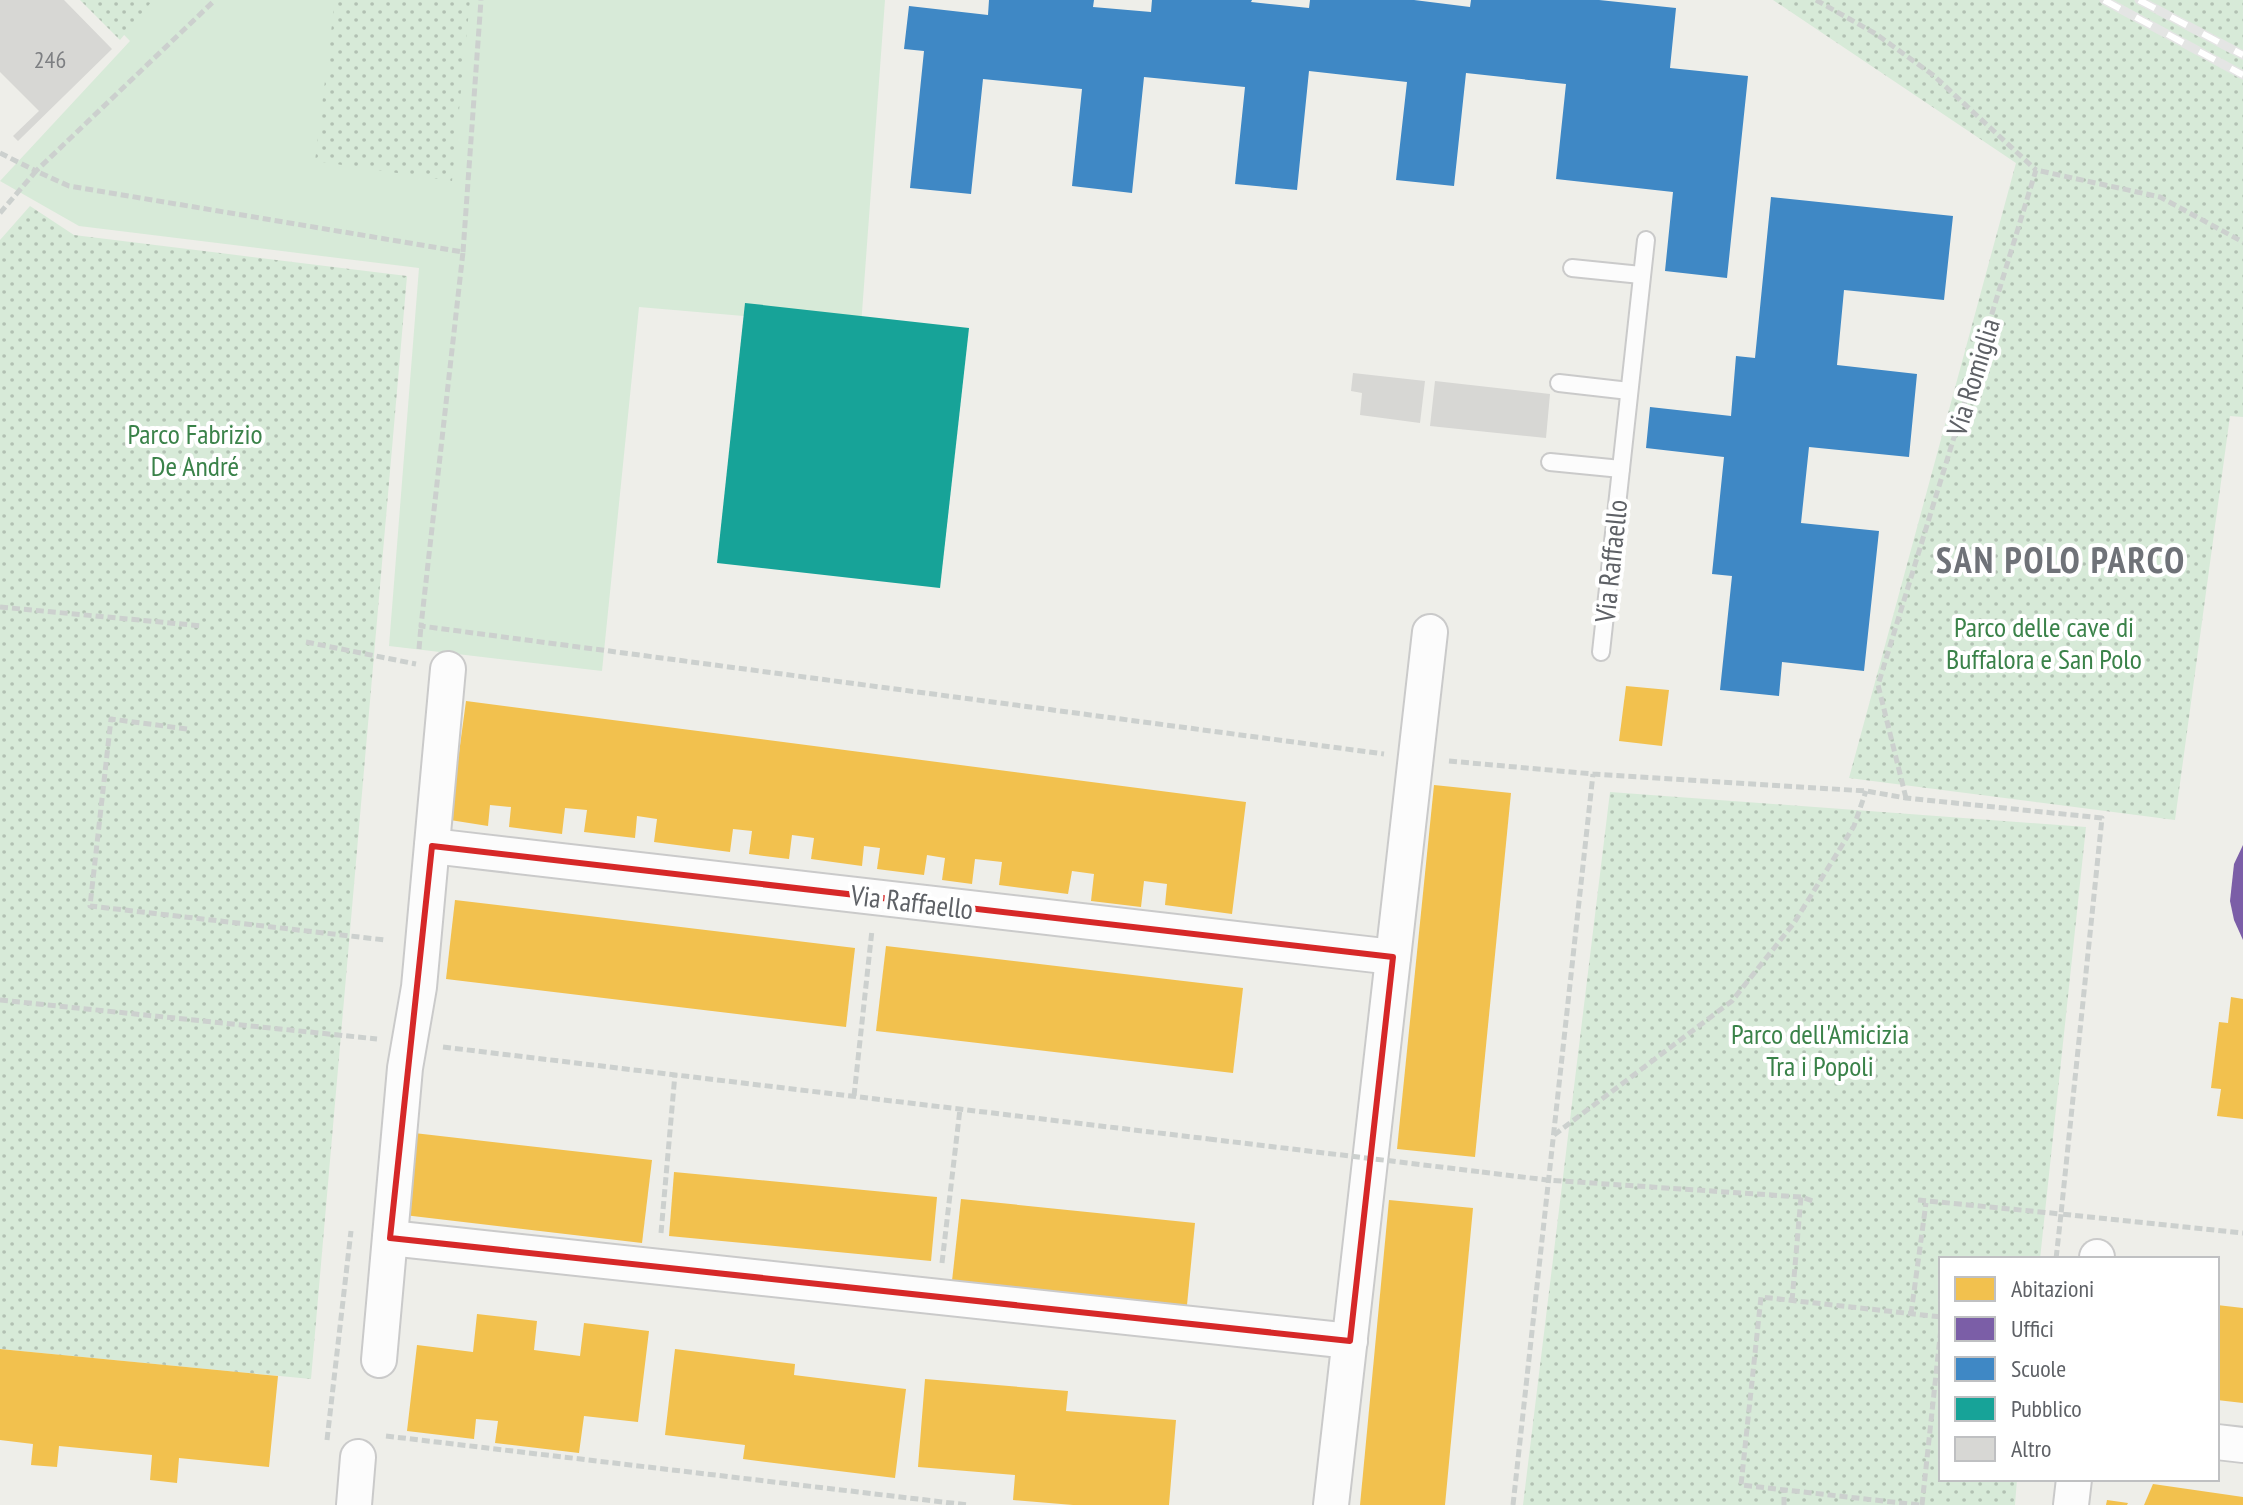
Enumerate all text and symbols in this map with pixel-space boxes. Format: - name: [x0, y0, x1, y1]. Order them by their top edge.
- house number: 246: [34, 44, 66, 75]
- street label: Via Romiglia: [1937, 314, 2008, 441]
- park label: Parco Fabrizio De André: [127, 415, 263, 484]
- street label: Via Raffaello: [1586, 498, 1635, 625]
- district label: SAN POLO PARCO: [1936, 536, 2186, 583]
- park label: Parco delle cave di Buffalora e San Polo: [1946, 608, 2142, 677]
- street label: Via Raffaello: [848, 876, 975, 927]
- park label: Parco dell'Amicizia Tra i Popoli: [1731, 1015, 1909, 1084]
- legend: [1939, 1257, 2219, 1481]
- text: Abitazioni: [2011, 1273, 2094, 1304]
- text: Uffici: [2011, 1313, 2054, 1344]
- text: Scuole: [2011, 1353, 2066, 1384]
- text: Pubblico: [2011, 1393, 2082, 1424]
- text: Altro: [2011, 1433, 2052, 1464]

